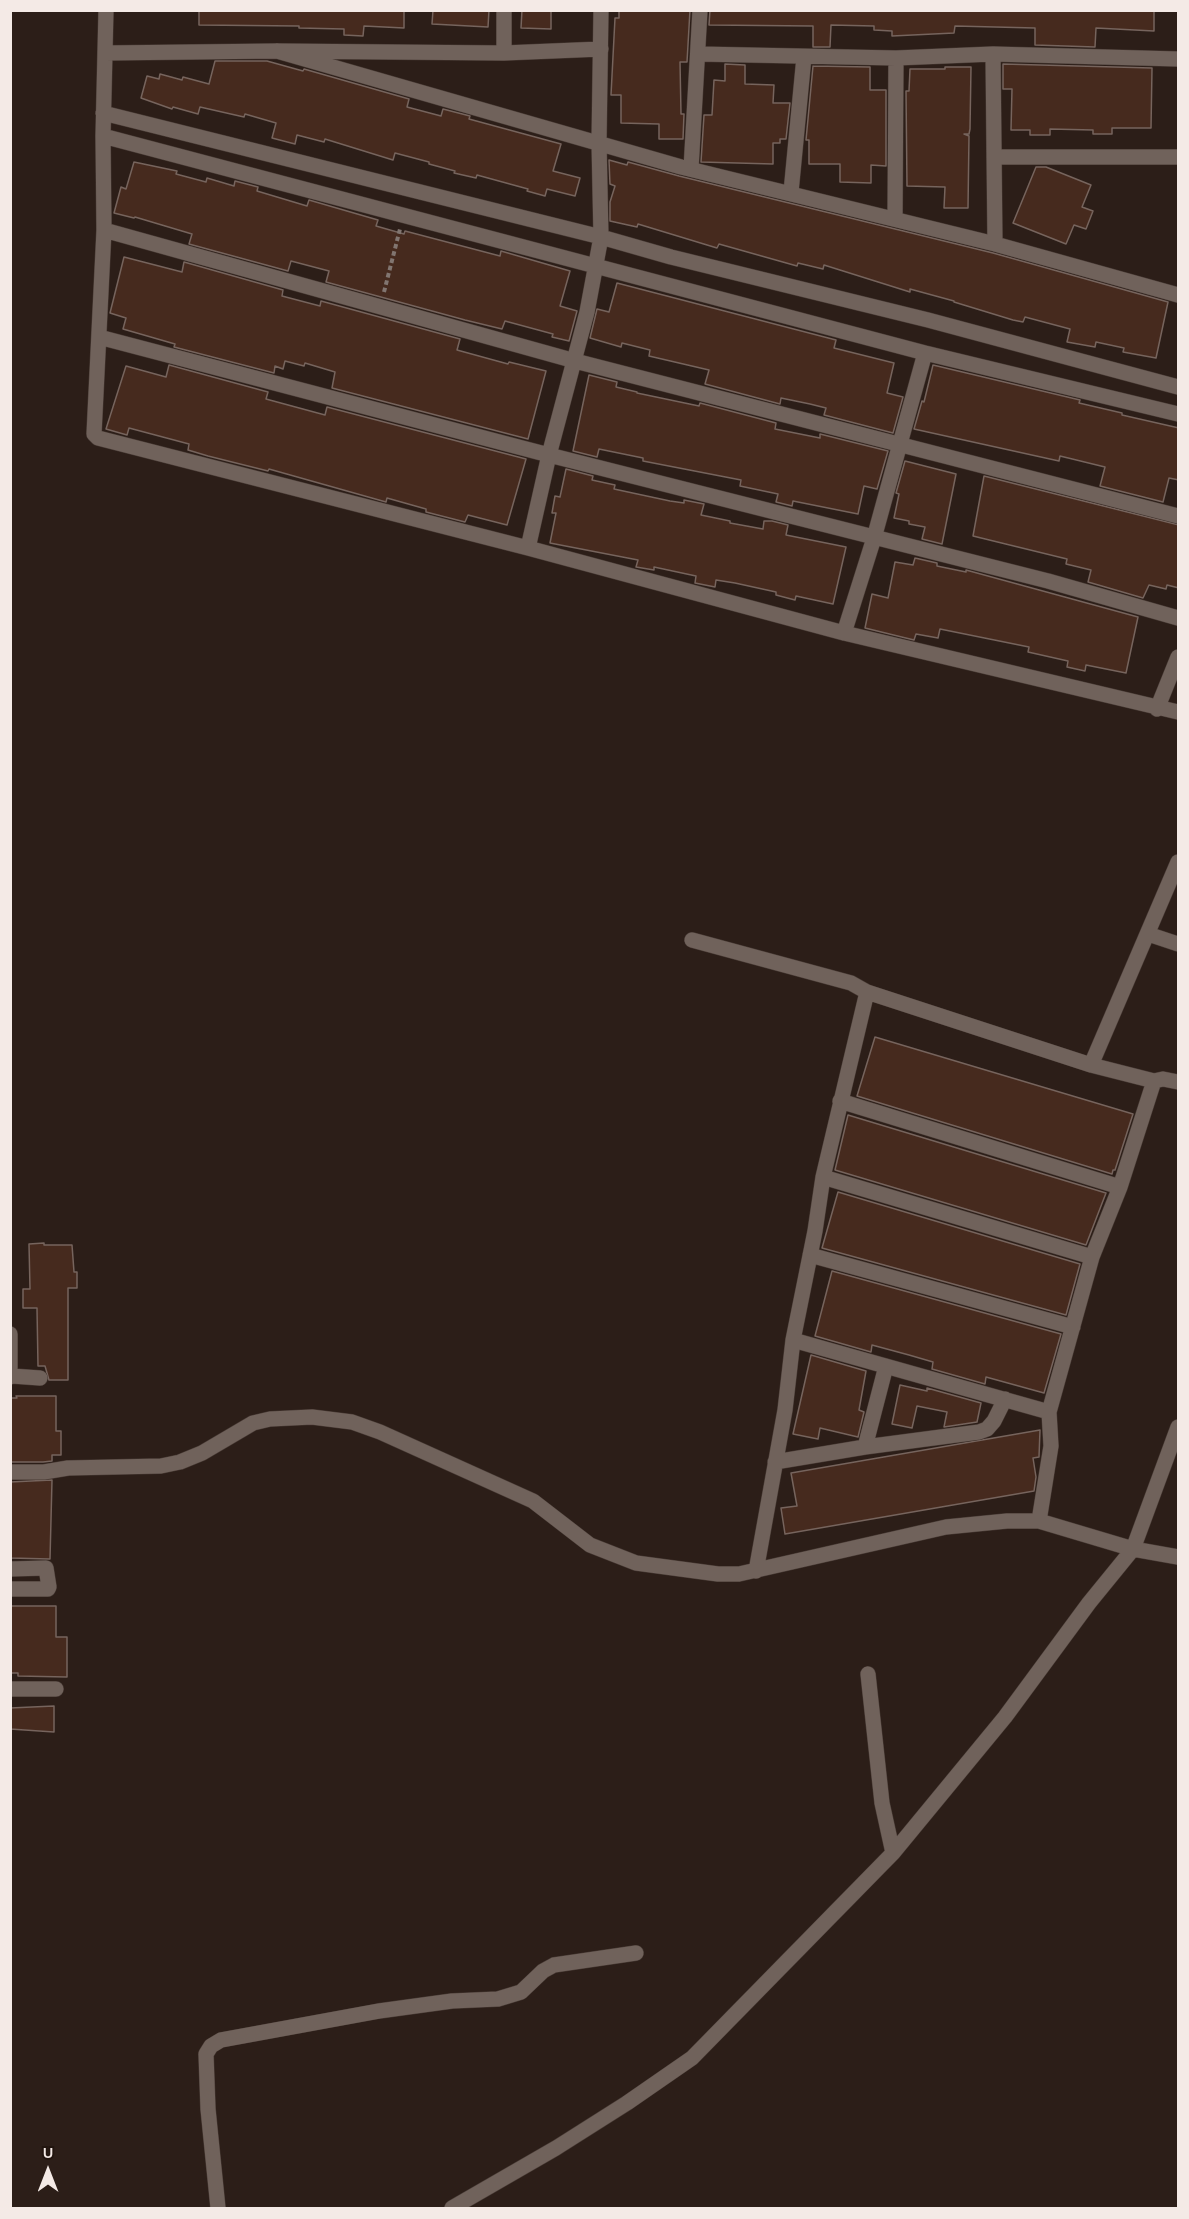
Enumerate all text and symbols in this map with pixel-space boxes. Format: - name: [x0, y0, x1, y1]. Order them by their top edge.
- north arrow: [18, 2141, 78, 2201]
- text: U: [42, 2143, 54, 2162]

